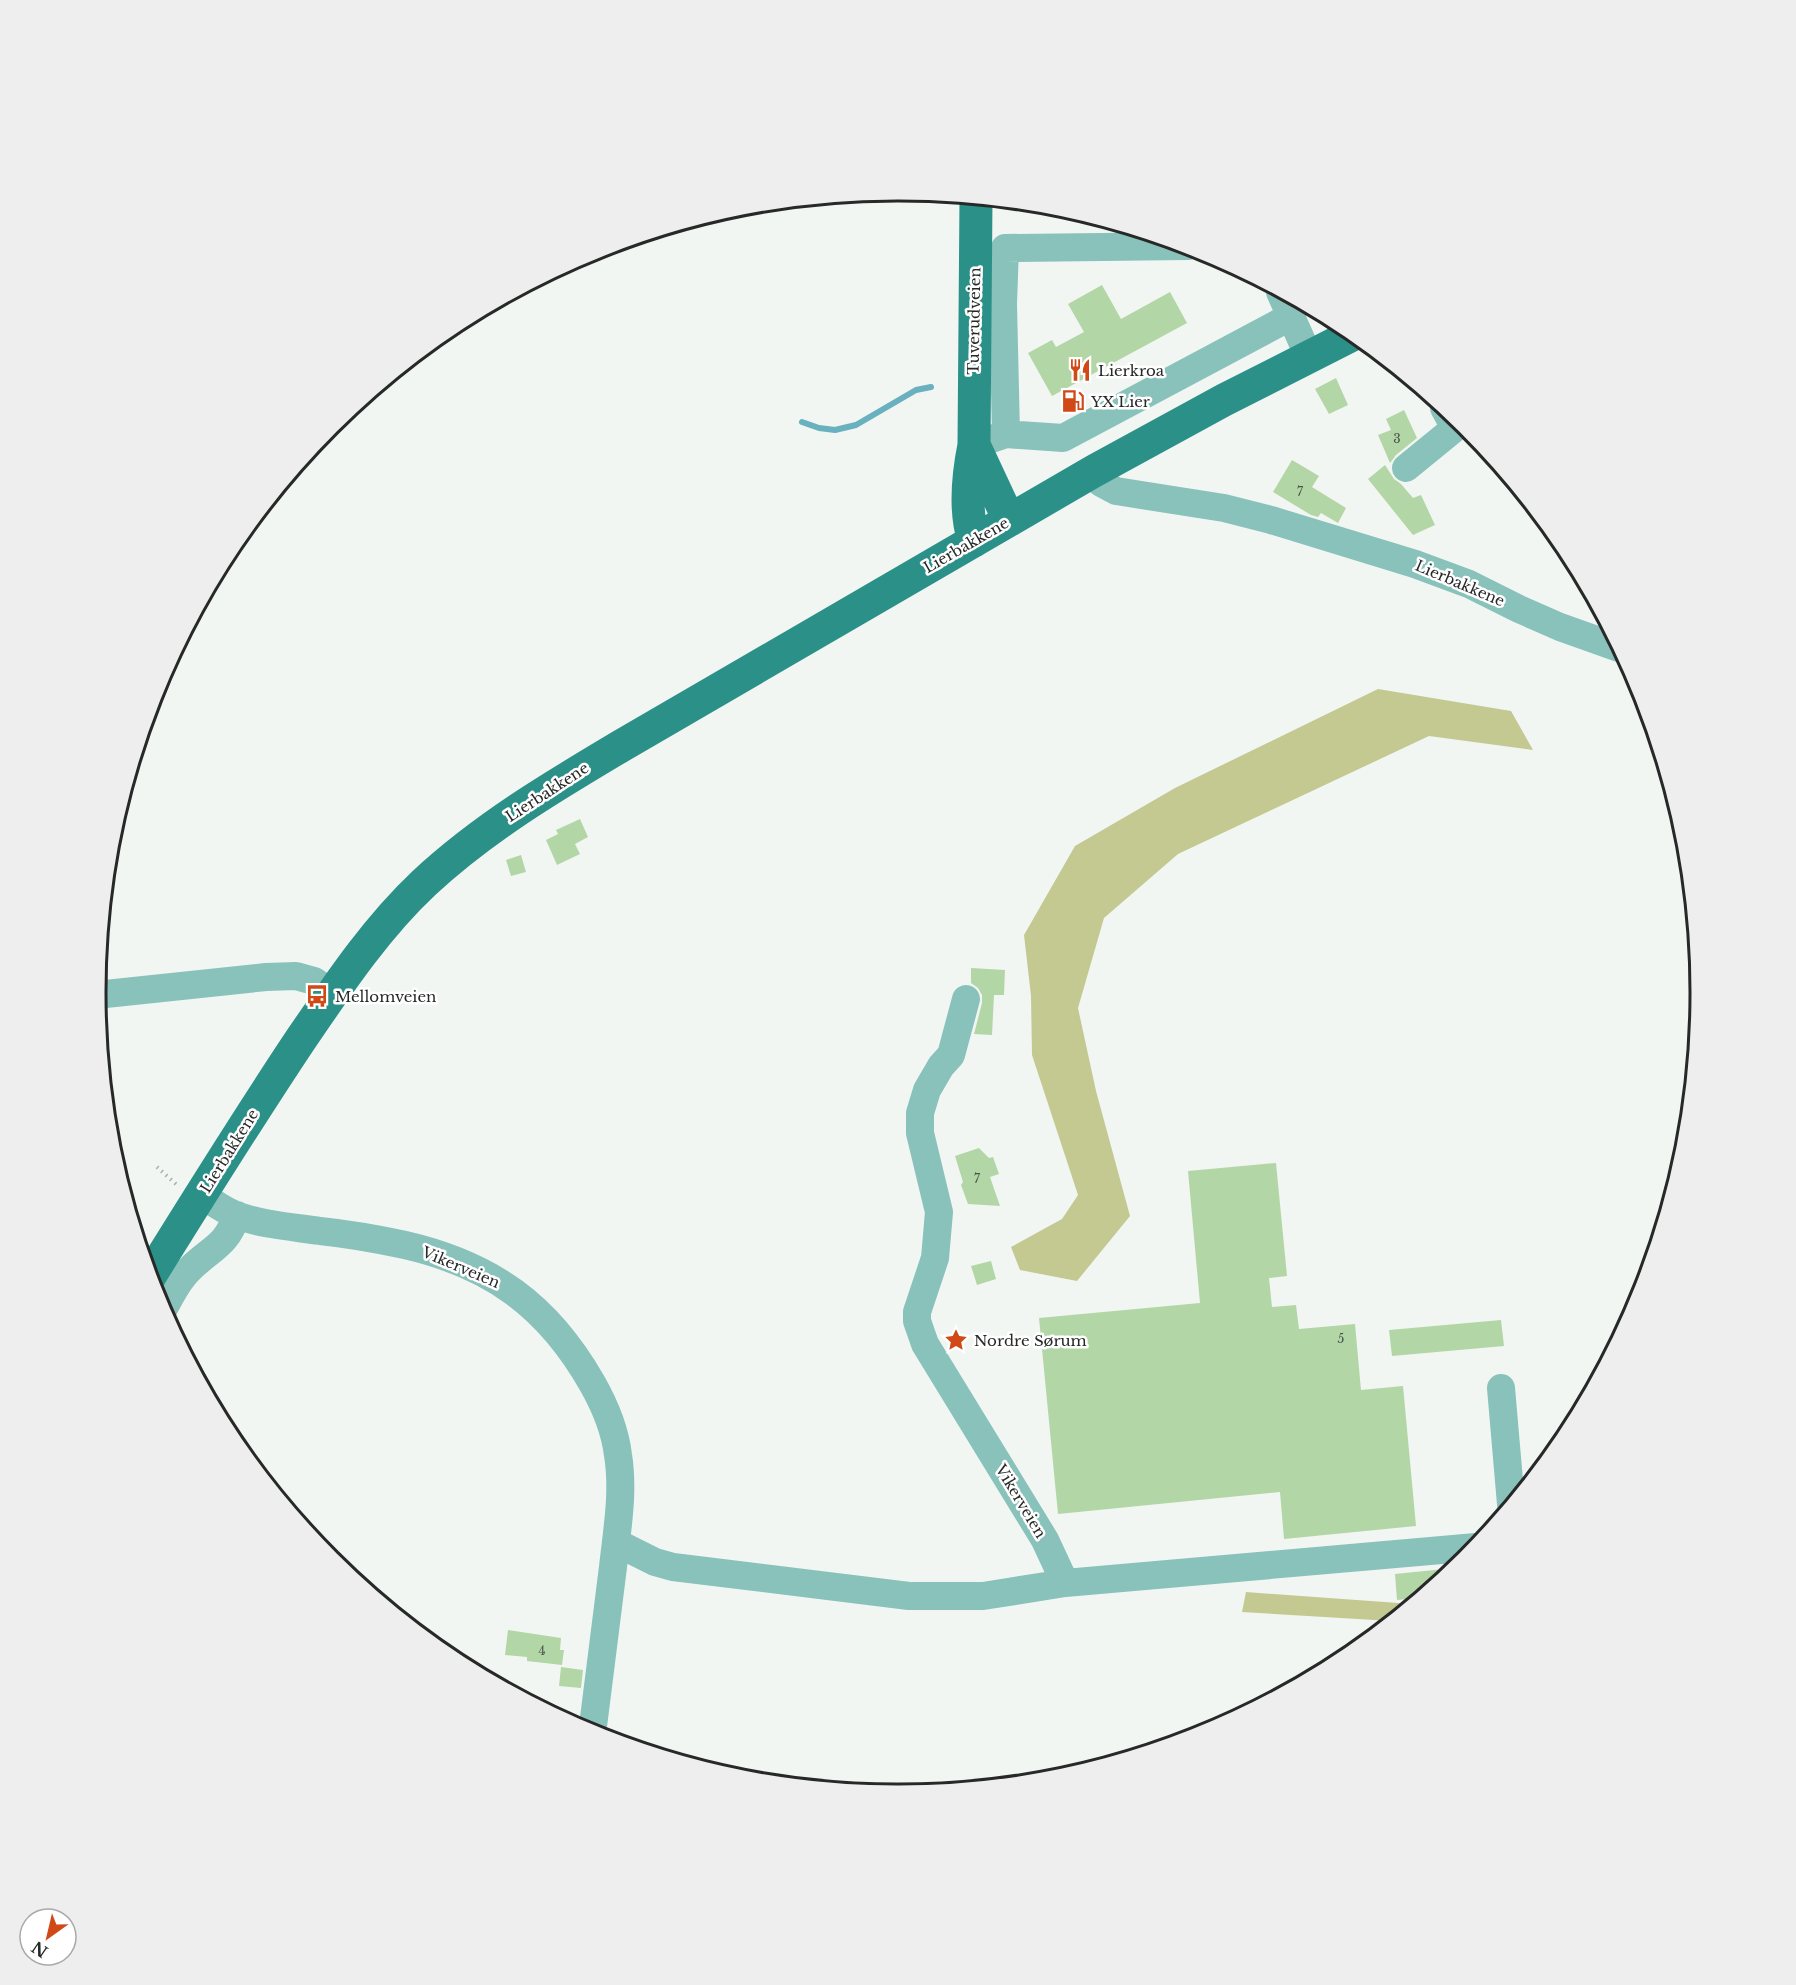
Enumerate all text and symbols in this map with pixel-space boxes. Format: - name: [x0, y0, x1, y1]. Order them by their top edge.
- street label: Tuverudveien: [964, 267, 984, 375]
- restaurant icon: Lierkroa: [1067, 357, 1093, 383]
- place label: Lierkroa: [1098, 361, 1165, 380]
- fuel station icon: YX Lier: [1060, 388, 1086, 414]
- place label: YX Lier: [1090, 392, 1151, 411]
- house number: 3: [1393, 431, 1401, 446]
- house number: 7: [1297, 484, 1304, 499]
- street label: Lierbakkene: [920, 513, 1012, 577]
- street label: Lierbakkene: [1412, 556, 1508, 610]
- street label: Lierbakkene: [502, 758, 592, 826]
- bus stop icon: Mellomveien: [304, 983, 330, 1009]
- place label: Mellomveien: [335, 987, 436, 1006]
- street label: Lierbakkene: [196, 1106, 262, 1196]
- house number: 7: [974, 1171, 981, 1186]
- street label: Vikerveien: [418, 1242, 503, 1292]
- place icon: Nordre Sørum: [943, 1327, 969, 1353]
- place label: Nordre Sørum: [974, 1331, 1087, 1350]
- house number: 5: [1338, 1331, 1345, 1346]
- street label: Vikerveien: [991, 1460, 1050, 1541]
- house number: 4: [538, 1643, 546, 1658]
- north arrow: [18, 1907, 78, 1967]
- text: N: [28, 1937, 51, 1962]

